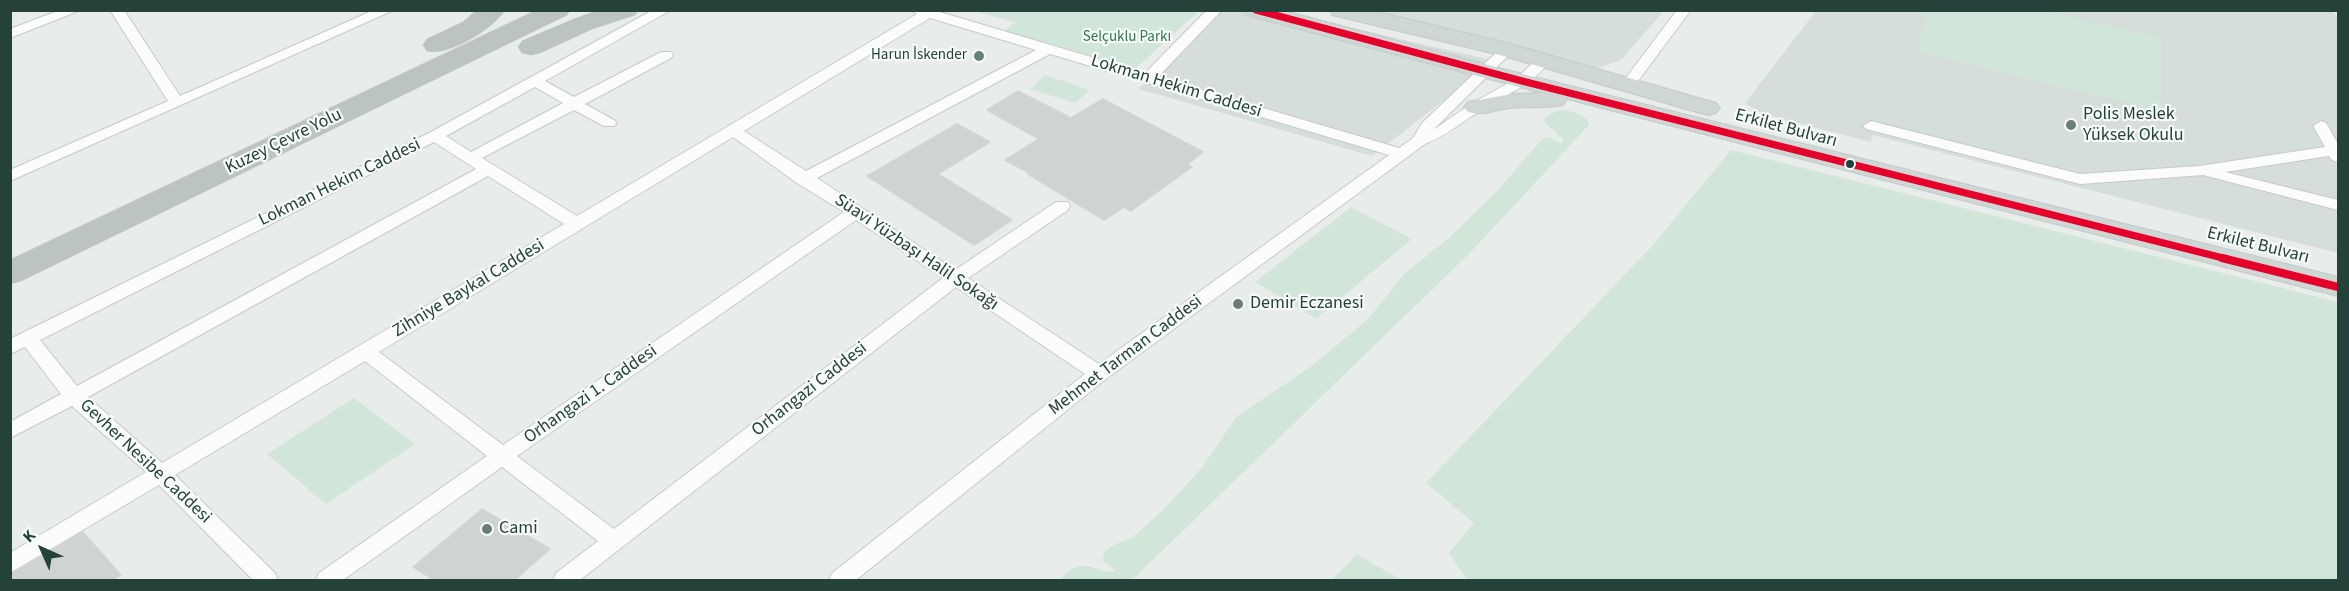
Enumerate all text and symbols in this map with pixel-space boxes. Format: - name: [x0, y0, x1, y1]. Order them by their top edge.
- park label: Selçuklu Parkı: [1083, 29, 1171, 47]
- place label: Harun İskender: [871, 47, 967, 65]
- marker: Harun İskender: [972, 49, 986, 63]
- street label: Lokman Hekim Caddesi: [1088, 51, 1264, 123]
- place label: Polis Meslek Yüksek Okulu: [2083, 104, 2183, 146]
- street label: Kuzey Çevre Yolu: [222, 105, 346, 179]
- street label: Erkilet Bulvarı: [1733, 105, 1839, 153]
- marker: Polis Meslek Yüksek Okulu: [2064, 118, 2078, 132]
- street label: Lokman Hekim Caddesi: [256, 134, 424, 232]
- unlabelled marker: [1844, 158, 1856, 170]
- street label: Süavi Yüzbaşı Halil Sokağı: [830, 190, 1002, 316]
- street label: Erkilet Bulvarı: [2205, 223, 2311, 269]
- street label: Zihniye Baykal Caddesi: [389, 235, 549, 343]
- street label: Mehmet Tarman Caddesi: [1045, 291, 1207, 421]
- place label: Demir Eczanesi: [1250, 293, 1364, 315]
- marker: Demir Eczanesi: [1231, 297, 1245, 311]
- street label: Orhangazi Caddesi: [748, 338, 872, 442]
- street label: Orhangazi 1. Caddesi: [520, 341, 662, 449]
- street label: Gevher Nesibe Caddesi: [75, 395, 215, 529]
- place label: Cami: [499, 518, 538, 540]
- north arrow: [12, 519, 72, 579]
- marker: Cami: [480, 522, 494, 536]
- text: K: [18, 525, 41, 548]

